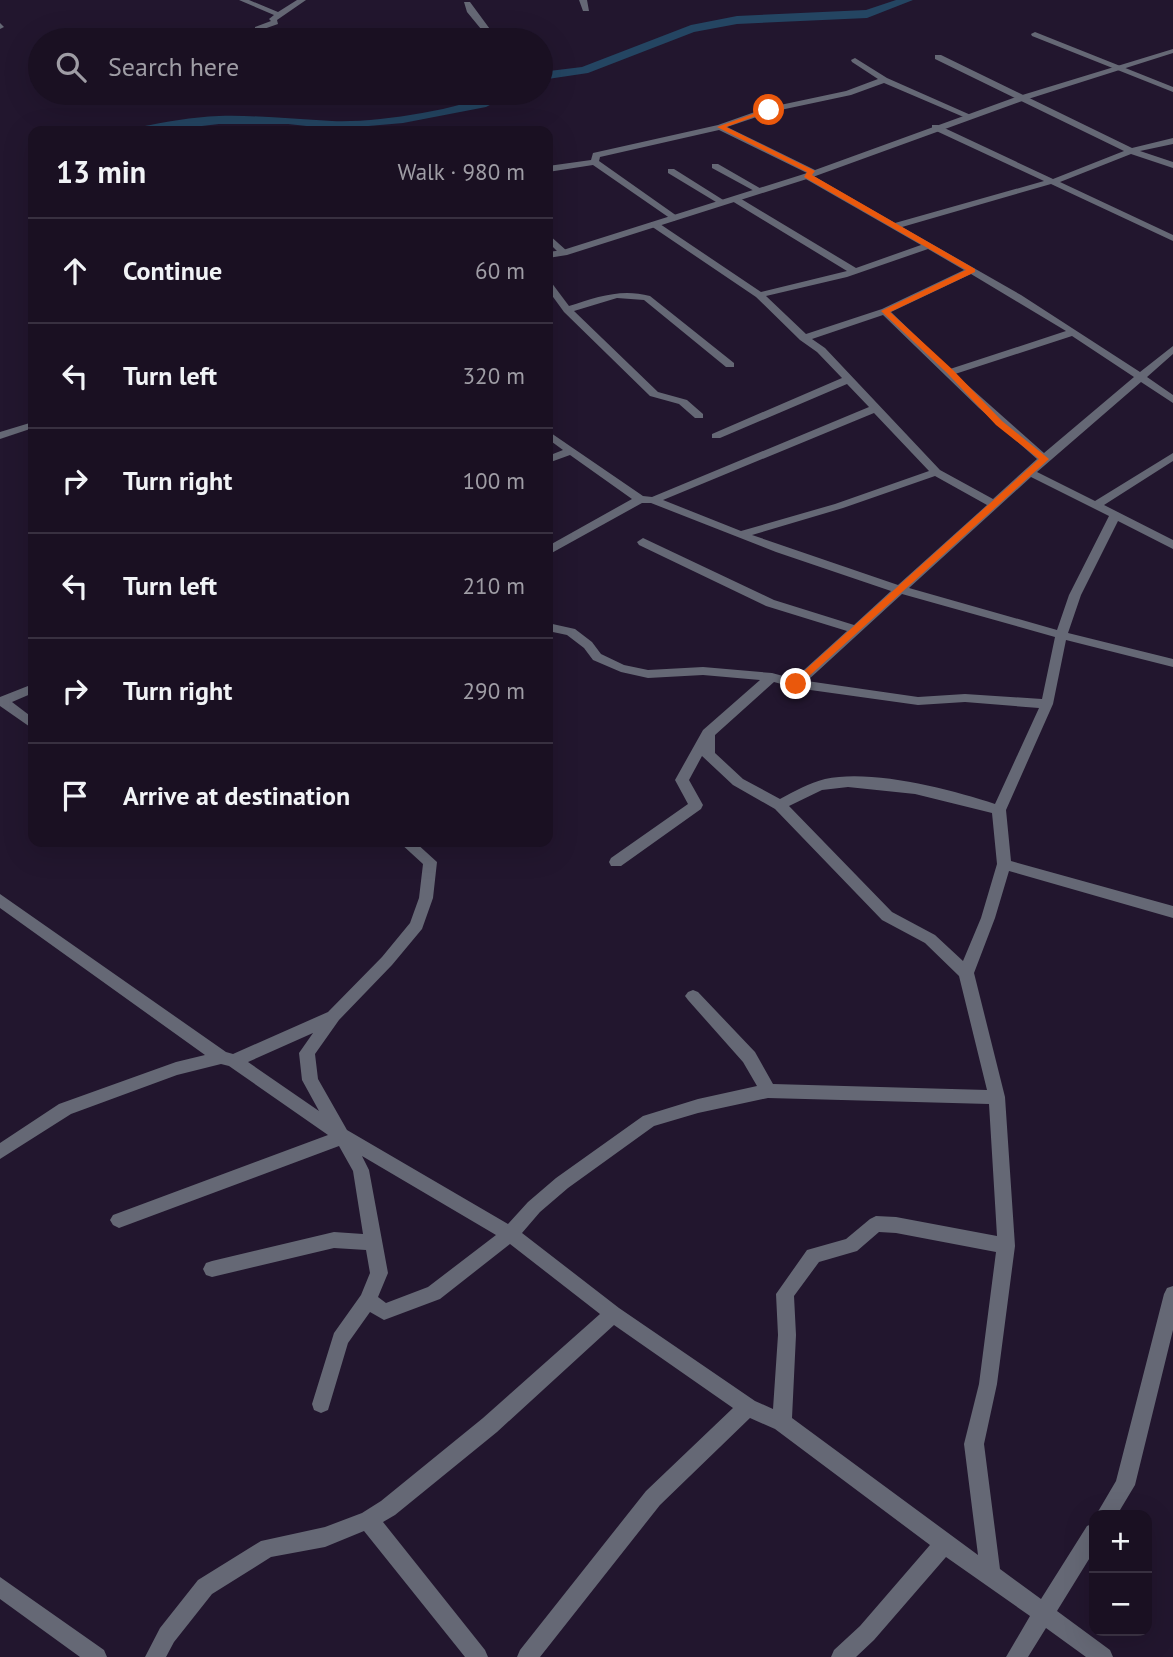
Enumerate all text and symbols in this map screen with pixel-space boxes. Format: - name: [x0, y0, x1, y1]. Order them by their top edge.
- search box: [28, 28, 553, 105]
- icon: search: [52, 48, 90, 86]
- text: Search here: [108, 50, 239, 83]
- route start: [753, 94, 784, 125]
- text: 13 min: [56, 152, 146, 191]
- text: Walk · 980 m: [398, 157, 525, 186]
- icon: ahead: [56, 252, 94, 290]
- text: Continue: [123, 254, 222, 287]
- text: 60 m: [475, 256, 525, 285]
- icon: left: [56, 357, 94, 395]
- text: Turn left: [123, 359, 217, 392]
- text: 320 m: [463, 361, 525, 390]
- icon: right: [56, 462, 94, 500]
- text: Turn right: [123, 464, 232, 497]
- text: 100 m: [463, 466, 525, 495]
- icon: left: [56, 567, 94, 605]
- text: Turn left: [123, 569, 217, 602]
- text: 210 m: [463, 571, 525, 600]
- route end: [780, 668, 811, 699]
- icon: right: [56, 672, 94, 710]
- text: Turn right: [123, 674, 232, 707]
- text: 290 m: [463, 676, 525, 705]
- icon: arrive: [56, 777, 94, 815]
- text: Arrive at destination: [123, 779, 350, 812]
- map controls: [1089, 1510, 1152, 1636]
- button: +: [1089, 1510, 1152, 1573]
- button: −: [1089, 1573, 1152, 1636]

